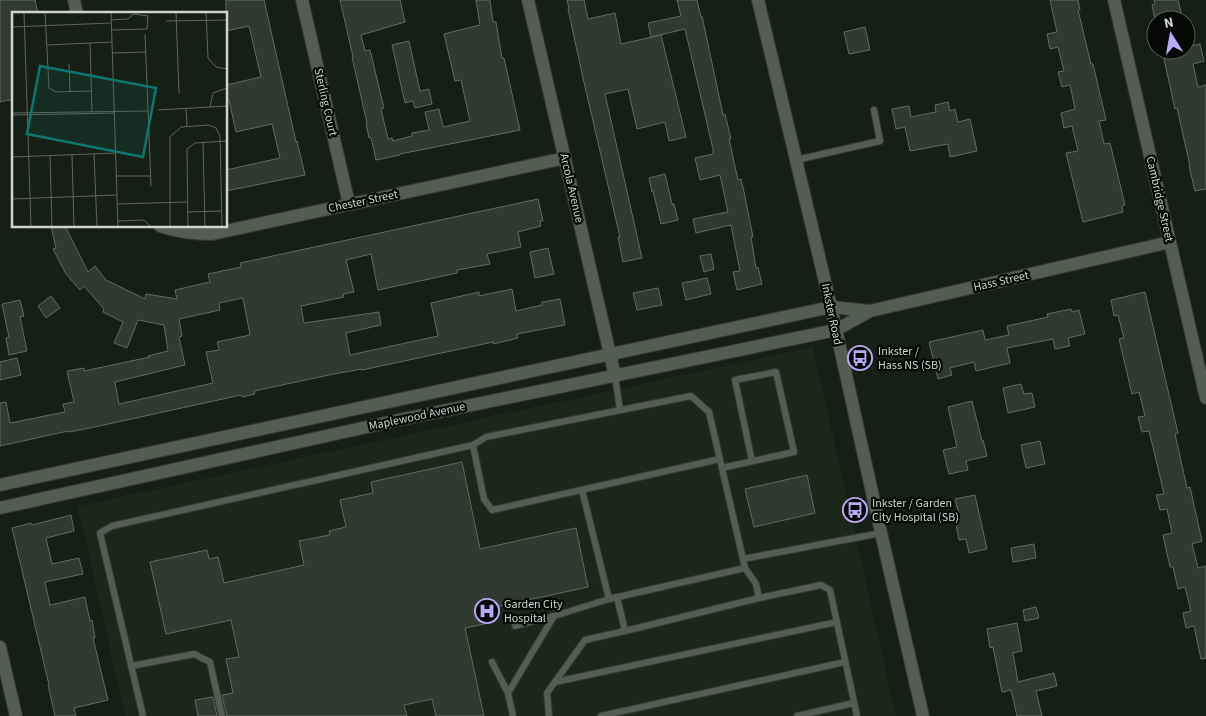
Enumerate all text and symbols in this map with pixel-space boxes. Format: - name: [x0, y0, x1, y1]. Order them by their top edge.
- north arrow: [1146, 10, 1196, 60]
- inset map: [12, 12, 228, 228]
- text: N: [1162, 13, 1175, 34]
- street label: Sterling Court: [309, 66, 342, 138]
- street label: Arcola Avenue: [555, 152, 588, 225]
- street label: Cambridge Street: [1141, 155, 1178, 244]
- street label: Chester Street: [327, 186, 399, 217]
- street label: Hass Street: [972, 267, 1031, 296]
- street label: Inkster Road: [817, 282, 846, 346]
- place label: Inkster / Hass NS (SB): [878, 343, 942, 374]
- bus stop icon: Inkster / Hass NS (SB): [847, 345, 873, 371]
- street label: Maplewood Avenue: [367, 398, 467, 435]
- place label: Inkster / Garden City Hospital (SB): [872, 495, 959, 526]
- bus stop icon: Inkster / Garden City Hospital (SB): [842, 497, 868, 523]
- place label: Garden City Hospital: [504, 596, 563, 627]
- hospital icon: Garden City Hospital: [474, 598, 500, 624]

